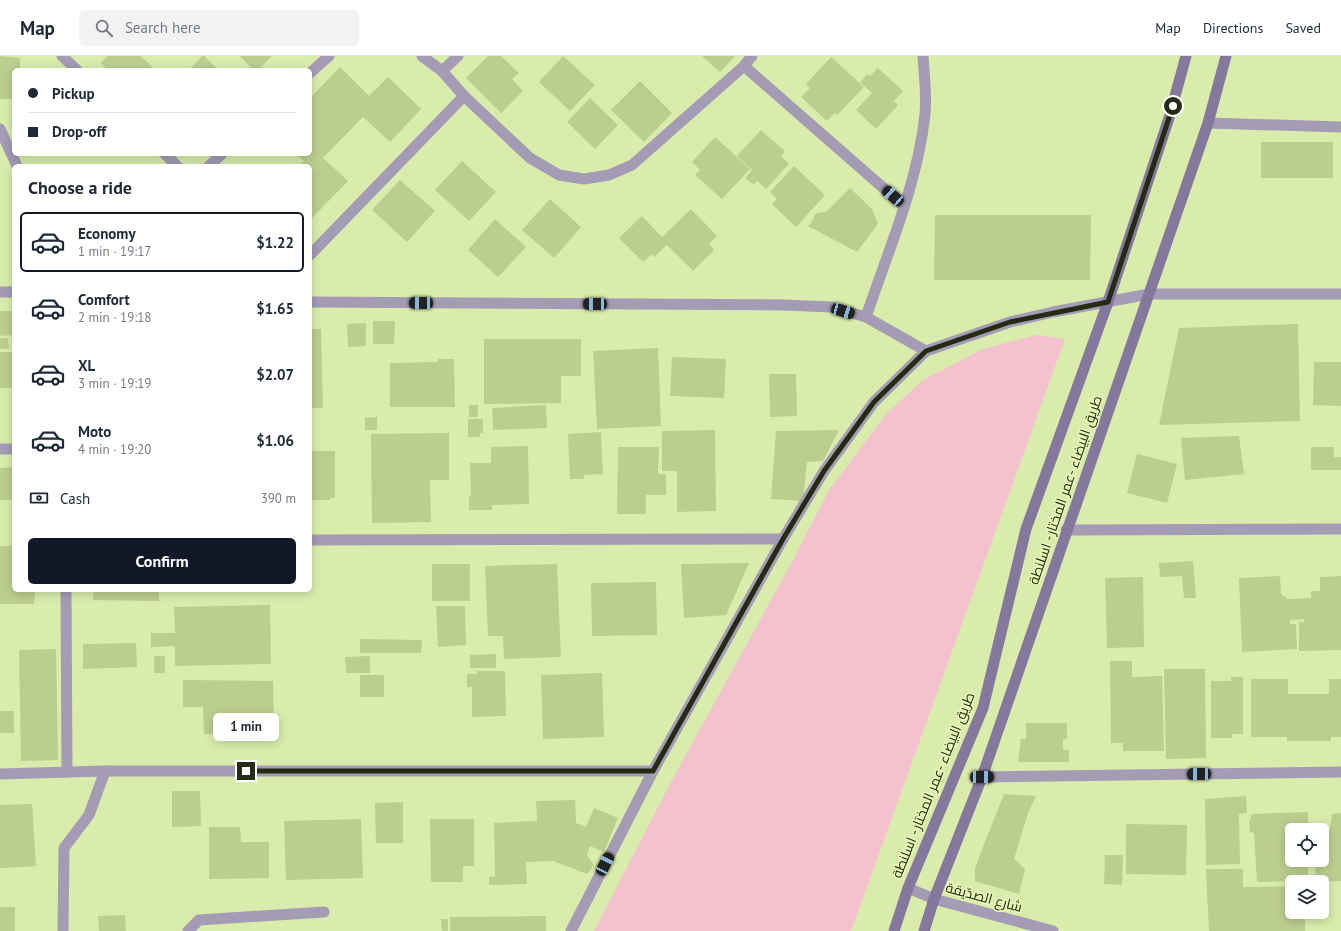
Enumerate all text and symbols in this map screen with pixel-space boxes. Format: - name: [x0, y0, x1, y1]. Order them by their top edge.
- search box: [79, 10, 359, 46]
- text: Map: [20, 16, 55, 40]
- icon: search: [93, 17, 115, 39]
- text: Search here: [125, 18, 201, 37]
- text: Map: [1155, 19, 1181, 37]
- text: Directions: [1203, 19, 1263, 37]
- text: Saved: [1285, 19, 1321, 37]
- text: Pickup: [52, 84, 95, 103]
- route start: [1164, 97, 1182, 115]
- text: Drop-off: [52, 122, 106, 141]
- text: Choose a ride: [28, 176, 132, 199]
- car: [880, 184, 906, 208]
- icon: car: [30, 224, 66, 260]
- text: Economy: [78, 224, 136, 243]
- text: $1.22: [256, 233, 294, 252]
- text: 1 min · 19:17: [78, 243, 151, 260]
- icon: car: [30, 290, 66, 326]
- text: Comfort: [78, 290, 130, 309]
- car: [409, 297, 433, 309]
- car: [583, 298, 607, 310]
- text: $1.65: [256, 299, 294, 318]
- car: [830, 302, 856, 320]
- text: 2 min · 19:18: [78, 309, 151, 326]
- icon: car: [30, 356, 66, 392]
- text: XL: [78, 356, 95, 375]
- text: $2.07: [256, 365, 294, 384]
- text: 3 min · 19:19: [78, 375, 151, 392]
- street label: طريق البيضاء -عمر المختار - اسلنطة: [1024, 393, 1106, 587]
- icon: car: [30, 422, 66, 458]
- text: Moto: [78, 422, 111, 441]
- text: $1.06: [256, 431, 294, 450]
- text: 4 min · 19:20: [78, 441, 151, 458]
- icon: cash: [28, 487, 50, 509]
- text: Cash: [60, 489, 90, 508]
- text: 390 m: [261, 490, 296, 507]
- button: Confirm: [28, 538, 296, 584]
- street label: طريق البيضاء -عمر المختار - اسلنطة: [887, 690, 979, 880]
- callout: 1 min: [213, 713, 279, 741]
- text: 1 min: [230, 718, 262, 735]
- route end: [237, 762, 255, 780]
- car: [1187, 768, 1211, 780]
- car: [970, 771, 994, 783]
- map controls: [1285, 823, 1329, 919]
- button: locate: [1285, 823, 1329, 867]
- car: [594, 851, 616, 877]
- button: layers: [1285, 875, 1329, 919]
- street label: شارع الصدّيقة: [944, 878, 1024, 916]

